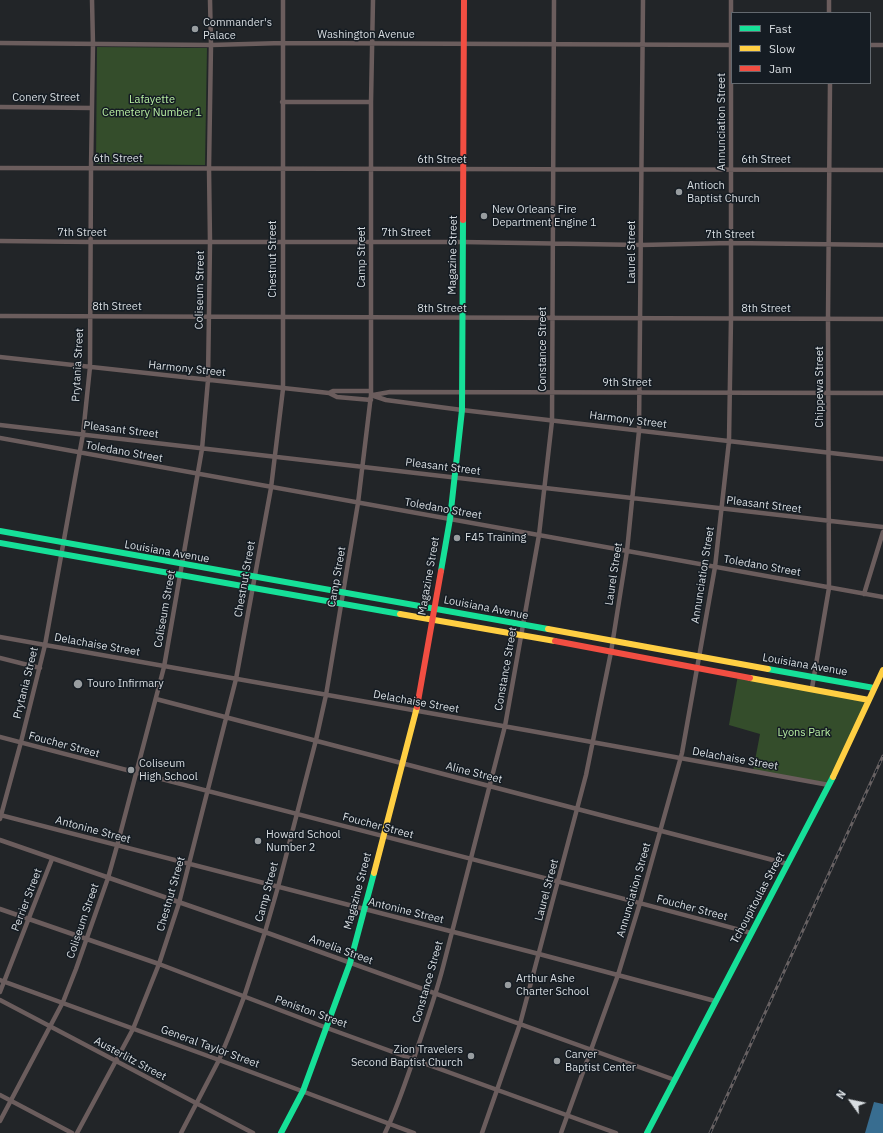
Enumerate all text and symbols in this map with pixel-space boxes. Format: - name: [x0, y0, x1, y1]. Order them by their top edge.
- legend: [731, 12, 871, 84]
- place label: Commander's Palace: [203, 16, 272, 42]
- text: Fast: [769, 21, 792, 36]
- marker: Commander's Palace: [190, 24, 200, 34]
- street label: Washington Avenue: [317, 28, 415, 42]
- text: Slow: [769, 41, 795, 56]
- text: Jam: [769, 61, 792, 76]
- street label: Annunciation Street: [715, 73, 729, 171]
- street label: Conery Street: [12, 91, 80, 105]
- park label: Lafayette Cemetery Number 1: [102, 93, 202, 119]
- street label: 6th Street: [93, 152, 143, 166]
- street label: 6th Street: [417, 153, 467, 167]
- street label: 6th Street: [741, 153, 791, 167]
- place label: Antioch Baptist Church: [687, 179, 760, 205]
- marker: Antioch Baptist Church: [674, 187, 684, 197]
- place label: New Orleans Fire Department Engine 1: [492, 203, 597, 229]
- marker: New Orleans Fire Department Engine 1: [479, 211, 489, 221]
- street label: Magazine Street: [446, 215, 460, 295]
- street label: Chestnut Street: [266, 220, 280, 298]
- street label: Laurel Street: [625, 220, 639, 284]
- street label: 7th Street: [57, 226, 107, 240]
- street label: Camp Street: [355, 226, 369, 288]
- street label: 7th Street: [381, 226, 431, 240]
- street label: 7th Street: [705, 228, 755, 242]
- street label: Coliseum Street: [193, 251, 207, 329]
- street label: 8th Street: [92, 300, 142, 314]
- street label: 8th Street: [417, 302, 467, 316]
- street label: 8th Street: [741, 302, 791, 316]
- street label: Constance Street: [536, 307, 550, 391]
- street label: Prytania Street: [69, 328, 87, 402]
- street label: Chippewa Street: [813, 346, 827, 428]
- street label: Harmony Street: [148, 358, 226, 380]
- street label: 9th Street: [602, 376, 652, 390]
- street label: Harmony Street: [589, 409, 667, 431]
- street label: Pleasant Street: [83, 419, 159, 441]
- street label: Toledano Street: [84, 439, 164, 465]
- street label: Pleasant Street: [405, 456, 481, 478]
- street label: Pleasant Street: [726, 494, 802, 516]
- street label: Toledano Street: [403, 496, 483, 522]
- street label: Annunciation Street: [689, 526, 717, 624]
- place label: F45 Training: [465, 531, 526, 545]
- marker: F45 Training: [452, 533, 462, 543]
- street label: Magazine Street: [416, 536, 442, 616]
- street label: Louisiana Avenue: [124, 538, 210, 566]
- street label: Chestnut Street: [232, 540, 258, 618]
- street label: Laurel Street: [603, 542, 625, 606]
- street label: Camp Street: [325, 546, 349, 608]
- street label: Toledano Street: [722, 553, 802, 579]
- street label: Coliseum Street: [152, 569, 178, 649]
- street label: Louisiana Avenue: [443, 593, 529, 623]
- street label: Constance Street: [492, 626, 520, 712]
- street label: Delachaise Street: [53, 631, 141, 659]
- street label: Prytania Street: [11, 646, 41, 720]
- street label: Louisiana Avenue: [762, 651, 848, 679]
- place label: Touro Infirmary: [87, 677, 164, 691]
- marker: Touro Infirmary: [72, 678, 84, 690]
- street label: Delachaise Street: [372, 688, 460, 716]
- park label: Lyons Park: [777, 726, 831, 740]
- street label: Foucher Street: [27, 729, 101, 761]
- street label: Delachaise Street: [691, 745, 779, 773]
- place label: Coliseum High School: [139, 757, 198, 783]
- street label: Aline Street: [444, 760, 504, 786]
- marker: Coliseum High School: [126, 765, 136, 775]
- street label: Foucher Street: [341, 810, 415, 842]
- street label: Antonine Street: [54, 814, 132, 846]
- place label: Howard School Number 2: [266, 828, 341, 854]
- marker: Howard School Number 2: [253, 836, 263, 846]
- street label: Annunciation Street: [614, 841, 654, 939]
- street label: Tchoupitoulas Street: [728, 850, 788, 946]
- street label: Magazine Street: [341, 851, 375, 931]
- street label: Chestnut Street: [154, 855, 188, 933]
- street label: Laurel Street: [532, 858, 562, 922]
- street label: Camp Street: [253, 861, 281, 923]
- street label: Perrier Street: [9, 867, 45, 933]
- street label: Coliseum Street: [64, 882, 102, 960]
- street label: Foucher Street: [655, 892, 729, 924]
- street label: Antonine Street: [367, 895, 445, 927]
- street label: Amelia Street: [307, 932, 375, 968]
- street label: Constance Street: [410, 939, 446, 1025]
- place label: Arthur Ashe Charter School: [516, 972, 589, 998]
- marker: Arthur Ashe Charter School: [503, 980, 513, 990]
- street label: Peniston Street: [273, 993, 349, 1031]
- street label: General Taylor Street: [159, 1023, 261, 1071]
- street label: Austerlitz Street: [92, 1034, 168, 1084]
- place label: Zion Travelers Second Baptist Church: [351, 1043, 463, 1069]
- place label: Carver Baptist Center: [565, 1048, 636, 1074]
- marker: Zion Travelers Second Baptist Church: [466, 1051, 476, 1061]
- marker: Carver Baptist Center: [552, 1056, 562, 1066]
- north arrow: [831, 1081, 871, 1121]
- text: N: [833, 1087, 849, 1102]

